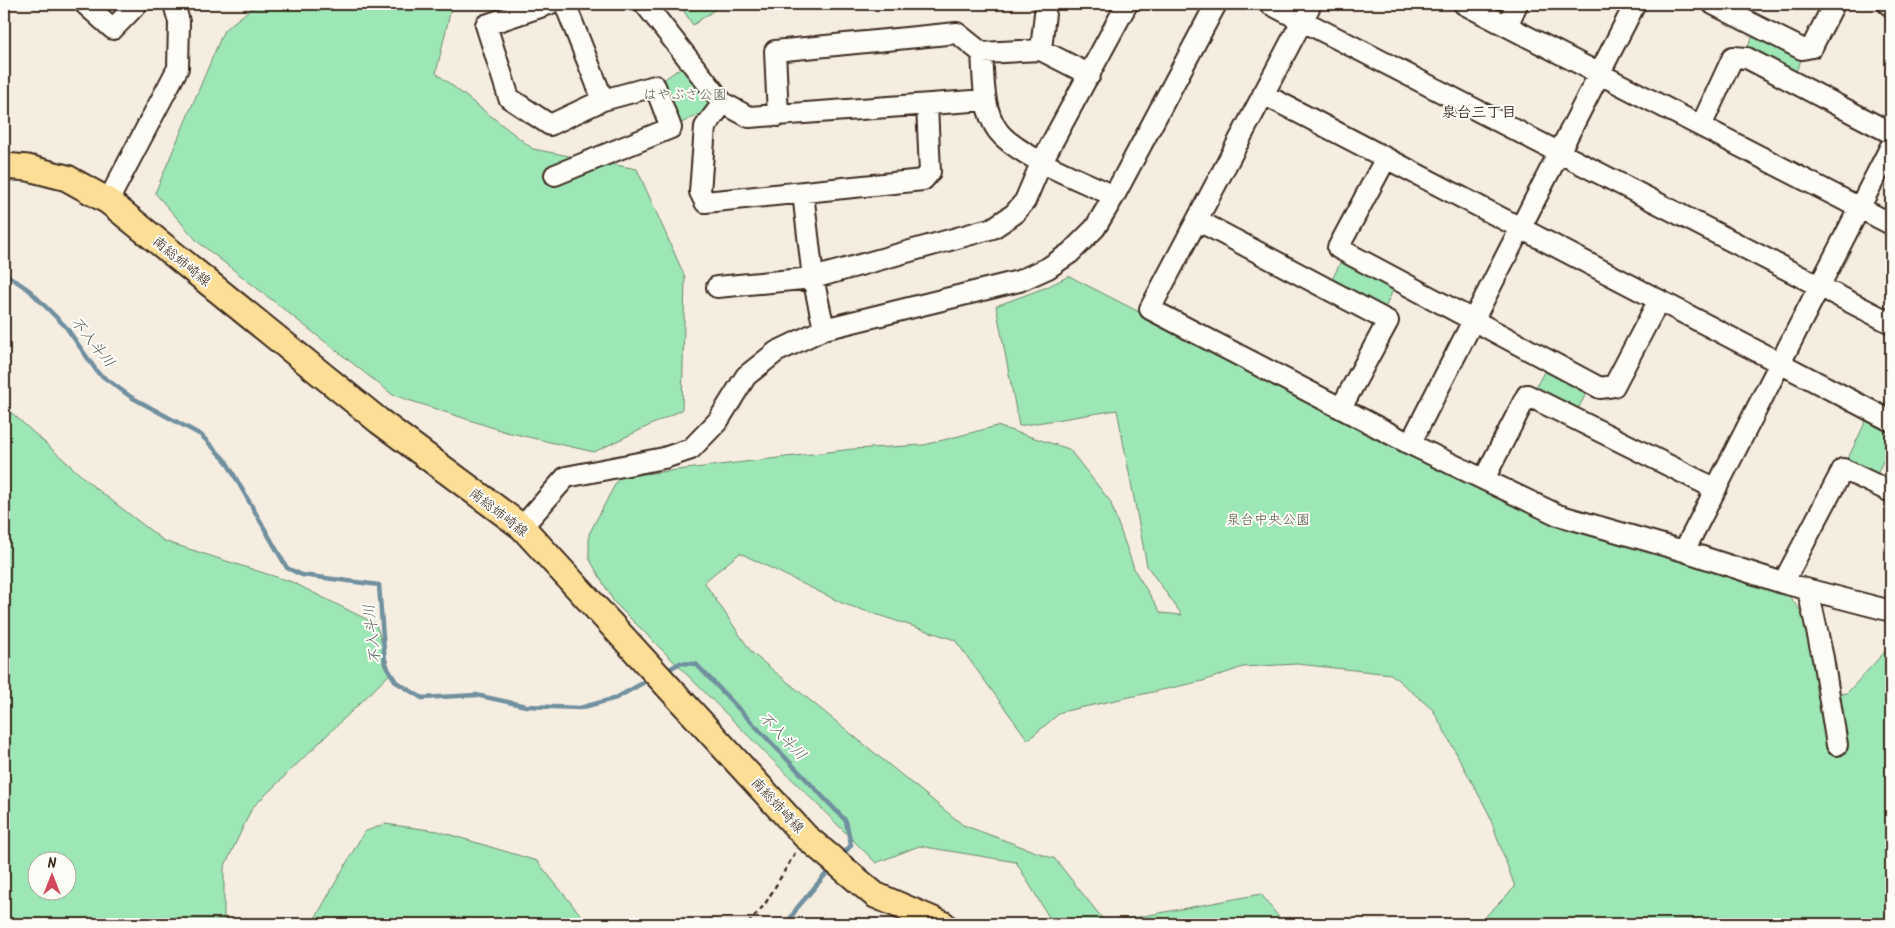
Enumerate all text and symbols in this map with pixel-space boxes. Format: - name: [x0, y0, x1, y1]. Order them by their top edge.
- park label: はやぶさ公園: [643, 84, 727, 106]
- district label: 泉台三丁目: [1441, 101, 1517, 125]
- street label: 南総姉崎線: [147, 231, 215, 292]
- water label: 不入斗川: [64, 312, 120, 374]
- street label: 南総姉崎線: [464, 483, 533, 543]
- park label: 泉台中央公園: [1226, 509, 1310, 531]
- water label: 不入斗川: [357, 603, 389, 665]
- water label: 不入斗川: [753, 707, 812, 767]
- street label: 南総姉崎線: [745, 773, 809, 839]
- north arrow: [28, 850, 78, 900]
- text: N: [48, 853, 57, 875]

